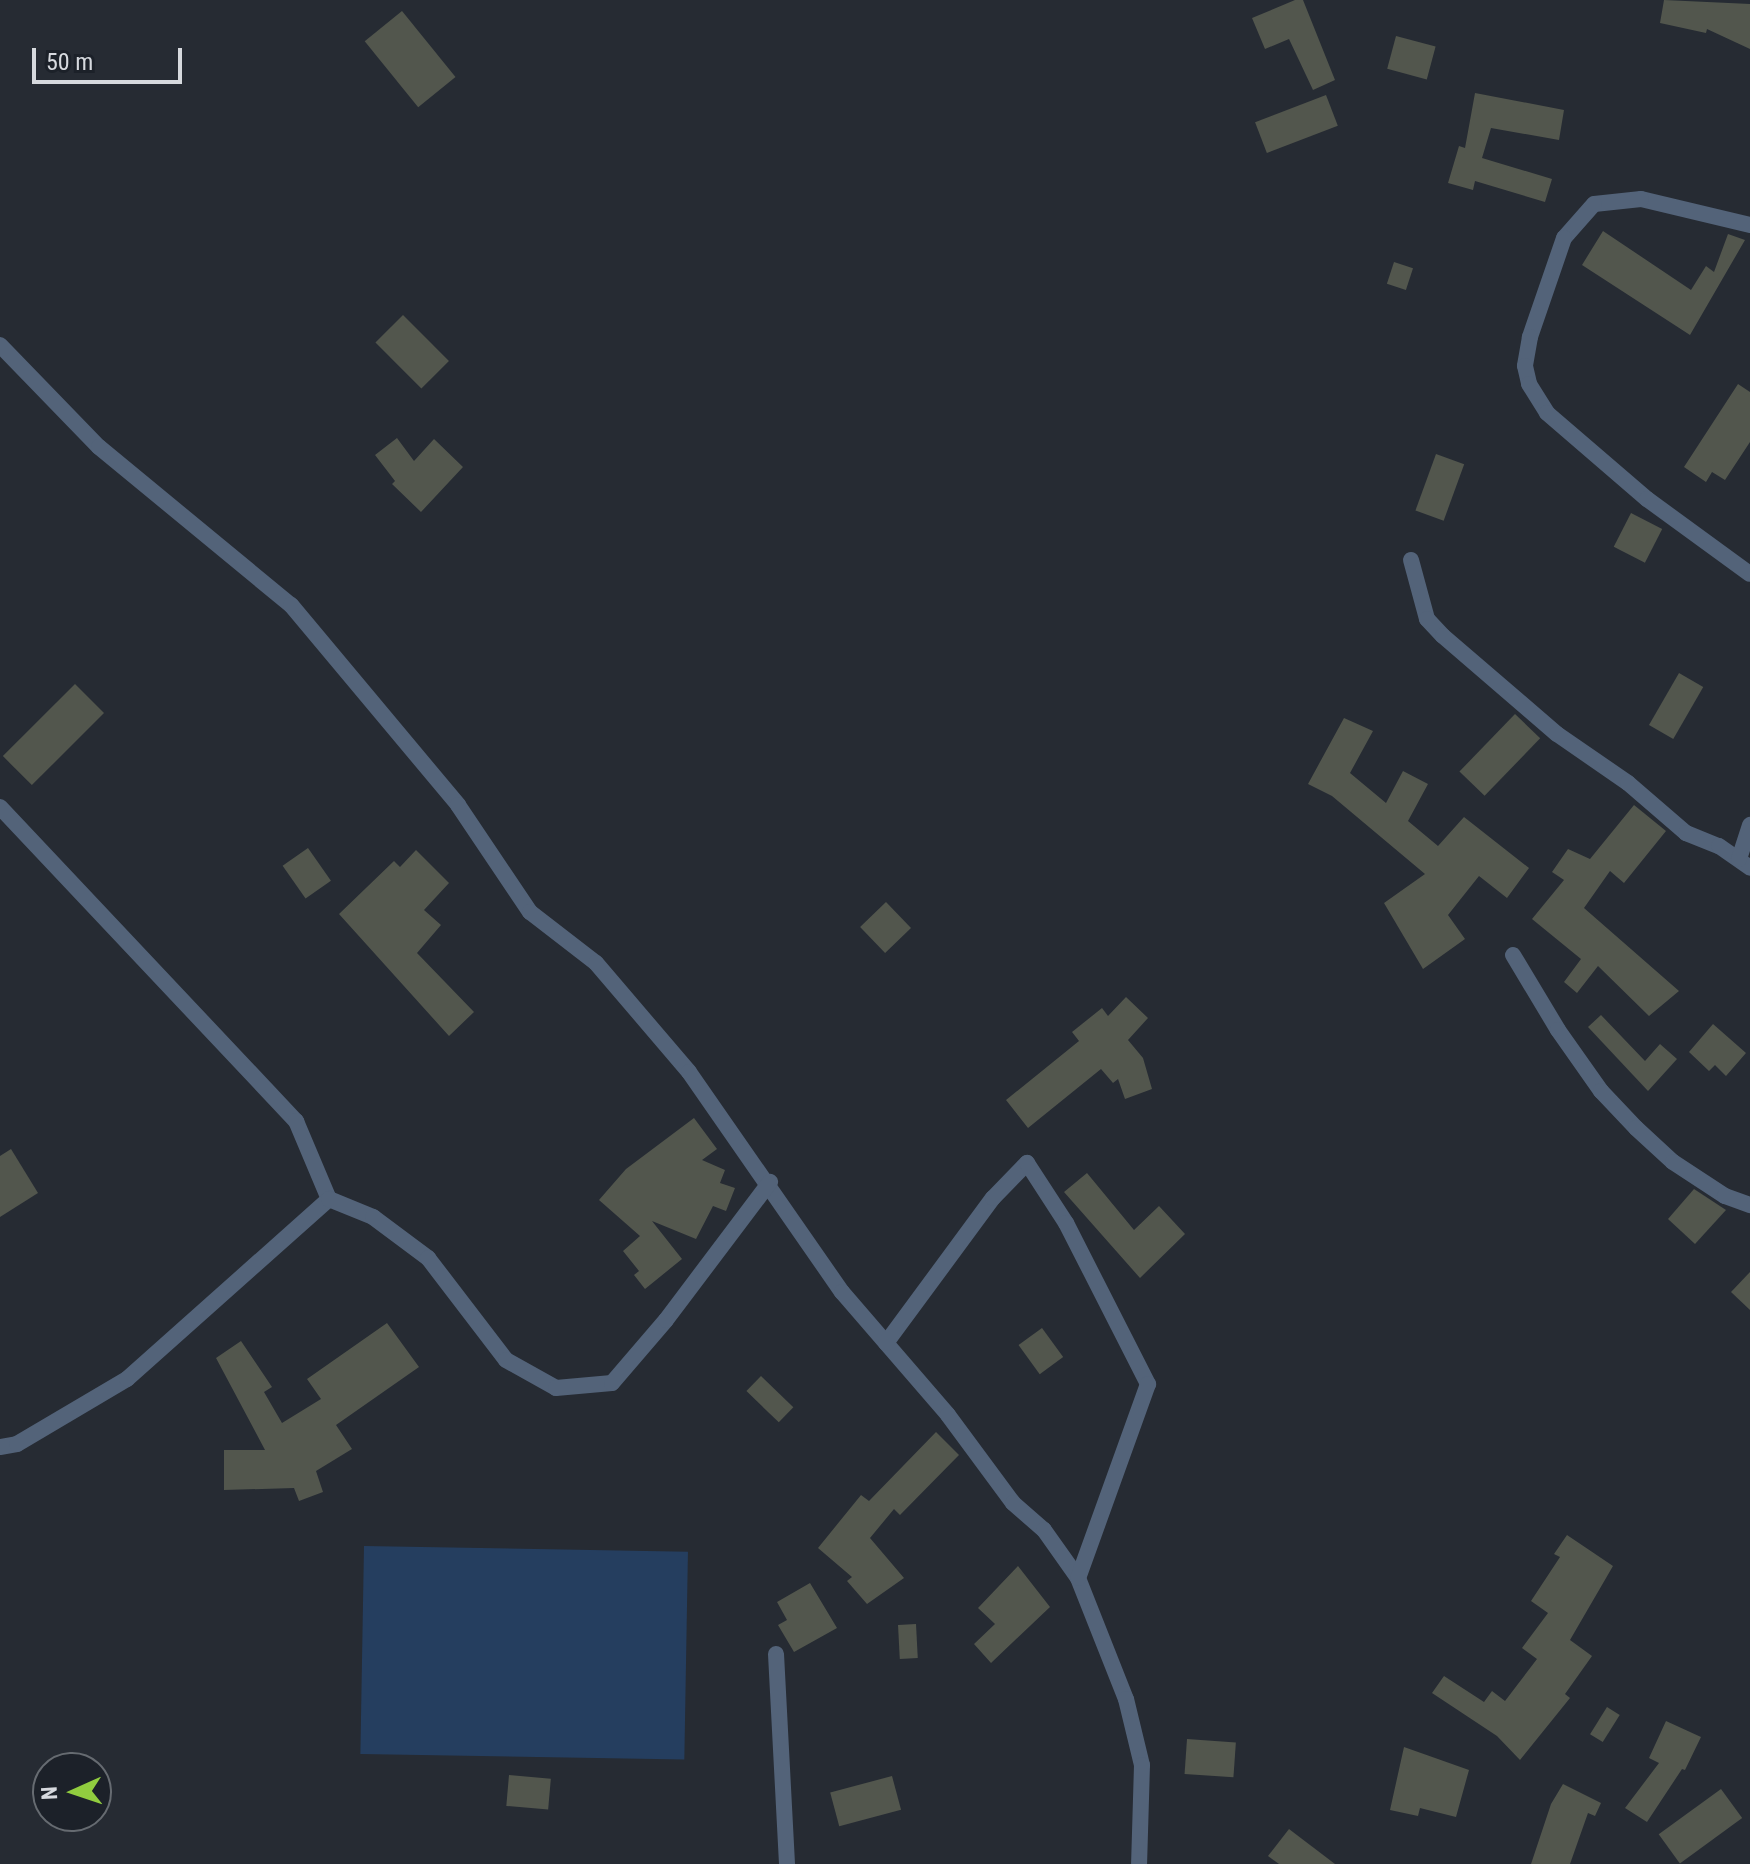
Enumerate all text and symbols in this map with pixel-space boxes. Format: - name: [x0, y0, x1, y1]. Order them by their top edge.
- scale bar: [36, 32, 186, 82]
- text: 50 m: [46, 48, 93, 76]
- north arrow: [32, 1752, 112, 1832]
- text: N: [37, 1786, 62, 1801]

